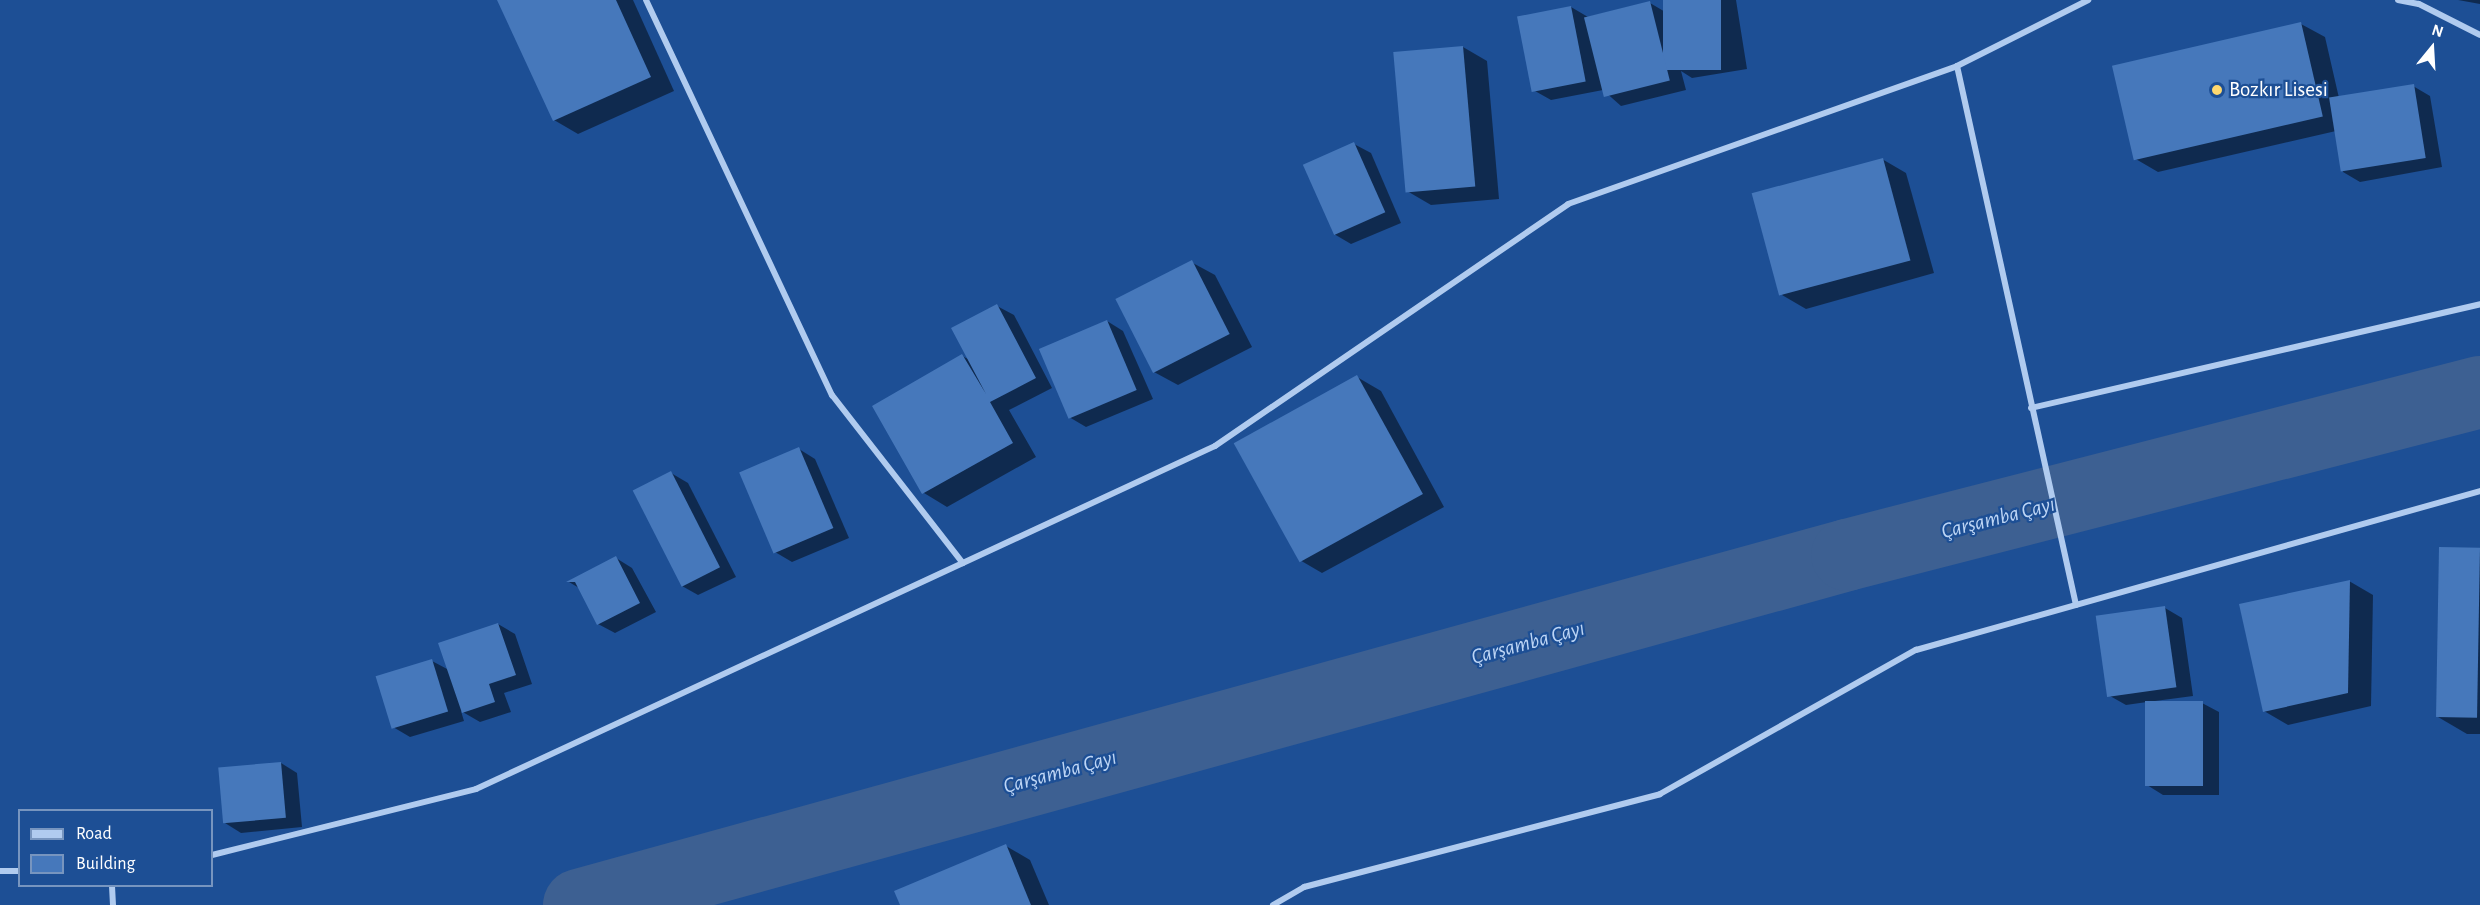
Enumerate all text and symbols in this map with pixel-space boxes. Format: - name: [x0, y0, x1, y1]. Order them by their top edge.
- north arrow: [2402, 18, 2462, 78]
- text: N: [2430, 22, 2445, 40]
- place label: Bozkır Lisesi: [2229, 77, 2328, 103]
- marker: Bozkır Lisesi: [2210, 83, 2224, 97]
- water label: Çarşamba Çayı: [1939, 491, 2057, 545]
- water label: Çarşamba Çayı: [1469, 615, 1587, 671]
- water label: Çarşamba Çayı: [1001, 744, 1119, 800]
- legend: [18, 809, 213, 887]
- text: Road: [76, 825, 112, 843]
- text: Building: [76, 855, 135, 873]

